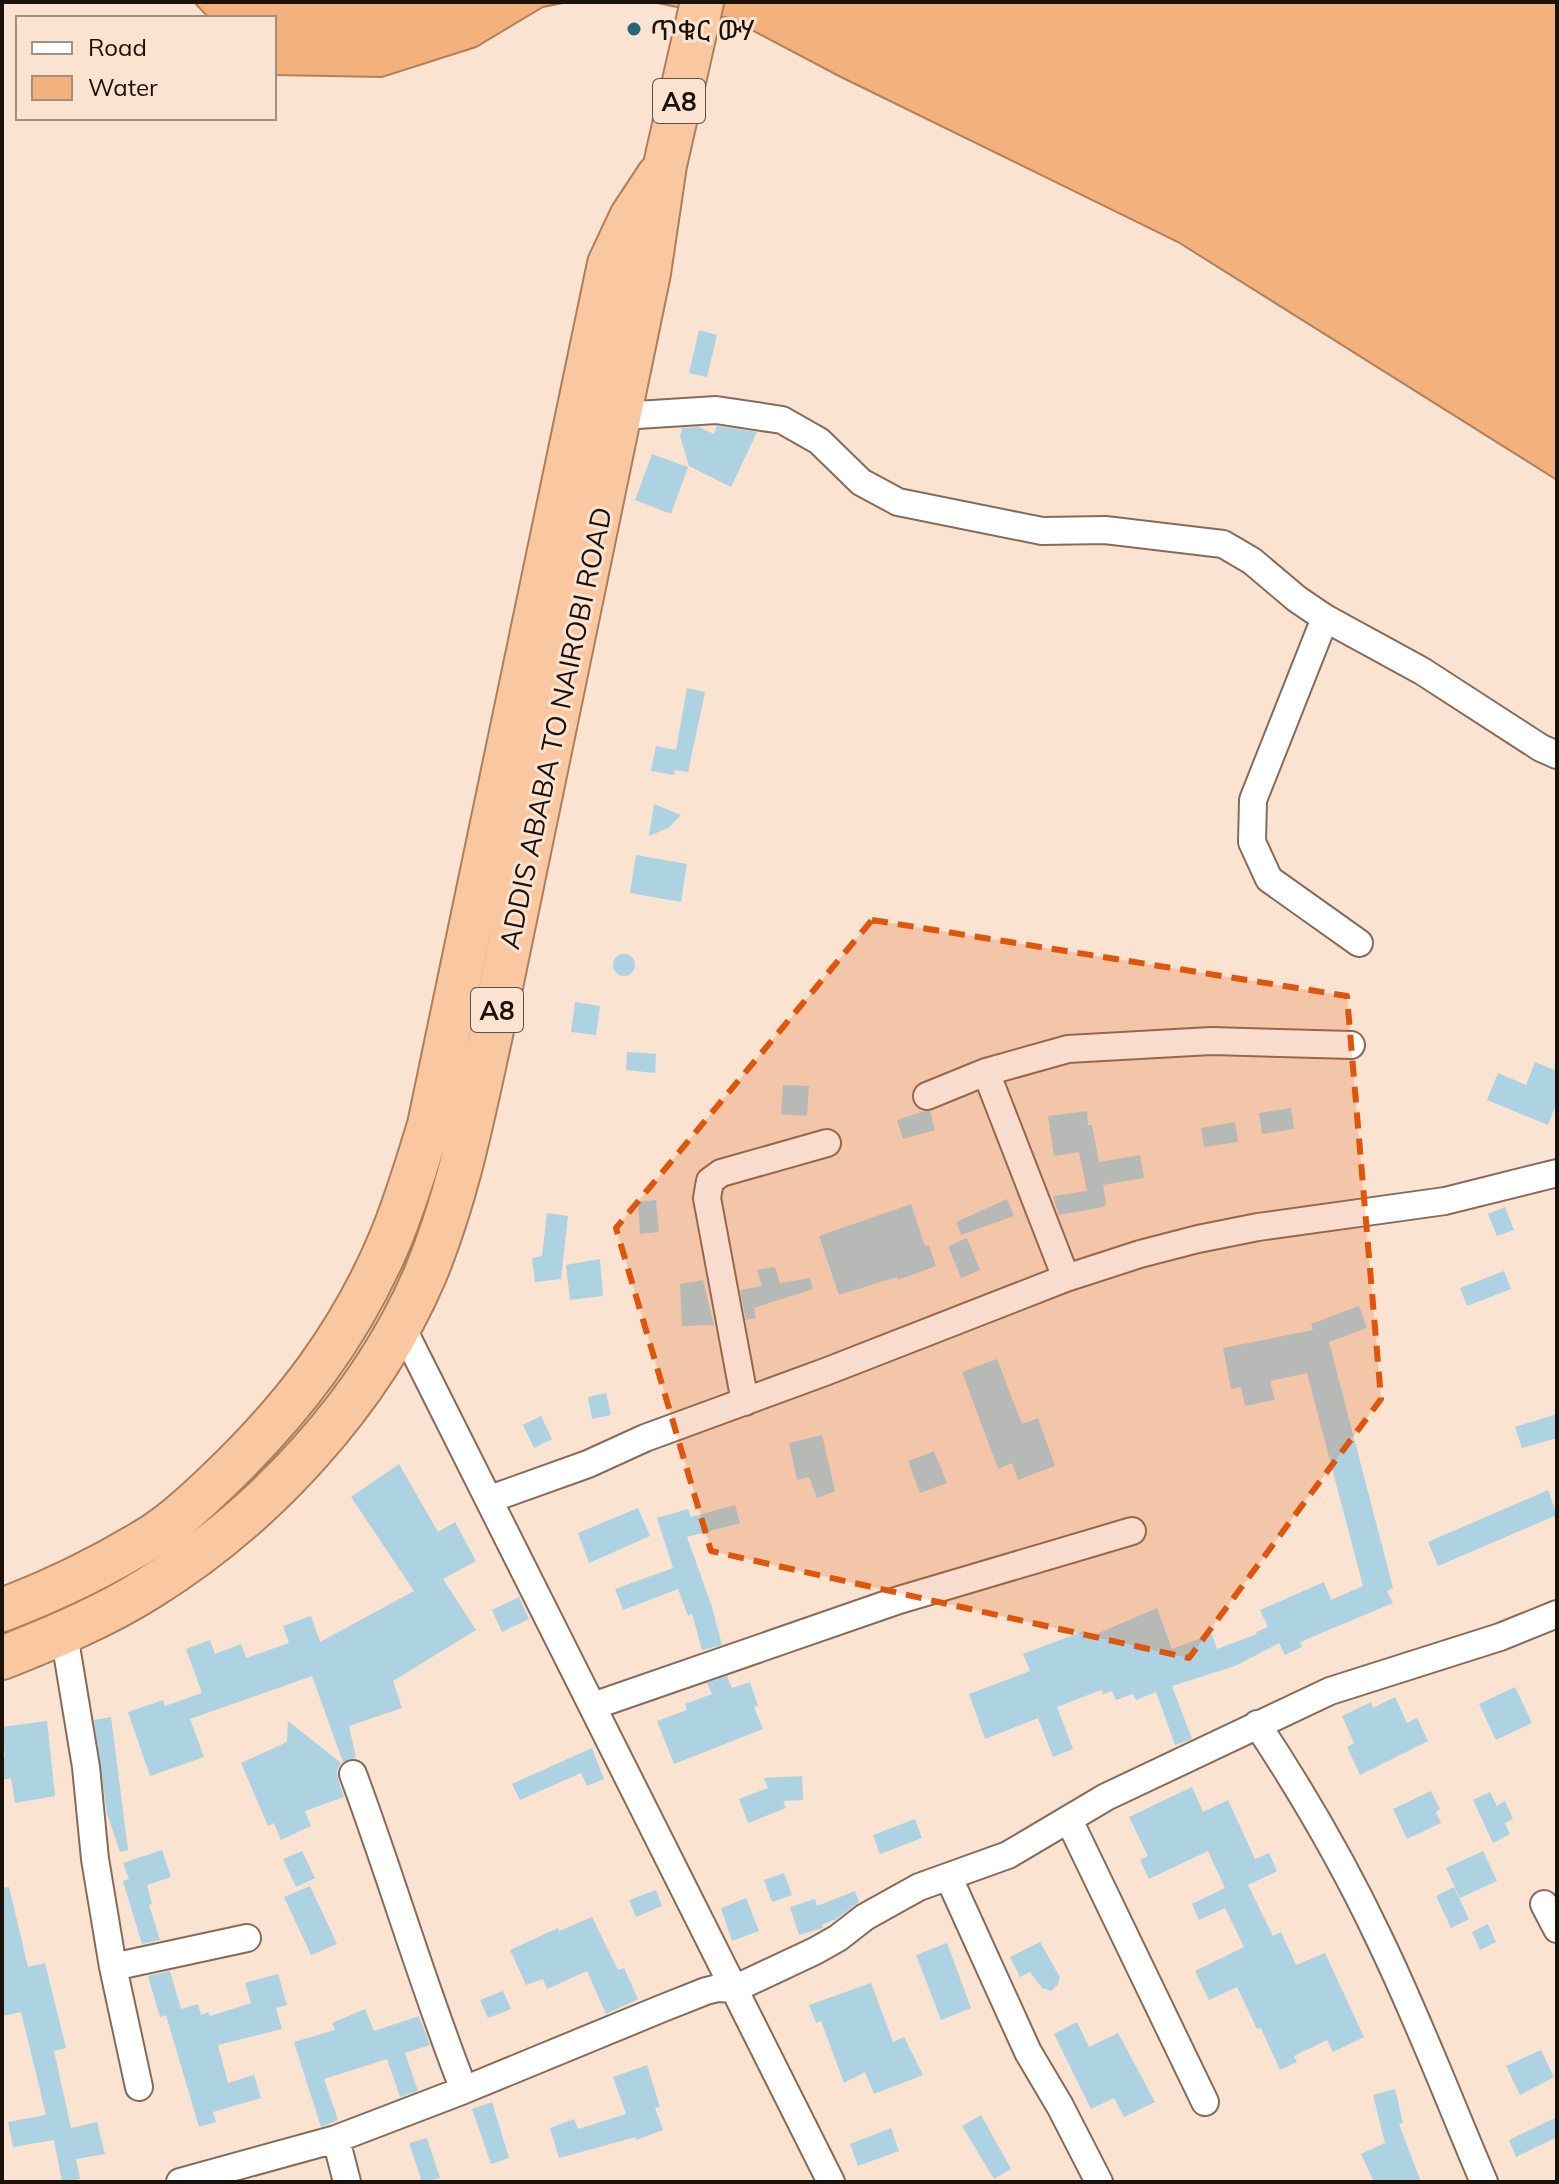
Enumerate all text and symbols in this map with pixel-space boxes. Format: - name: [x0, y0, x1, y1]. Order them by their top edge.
- place label: ጥቁር ውሃ: [650, 12, 755, 47]
- legend: [16, 16, 276, 120]
- marker: ጥቁር ውሃ: [625, 20, 643, 38]
- text: Road: [88, 32, 147, 62]
- text: Water: [88, 72, 158, 102]
- road number: A8: [653, 79, 705, 123]
- street label: ADDIS ABABA TO NAIROBI ROAD: [491, 504, 619, 952]
- road number: A8: [471, 988, 523, 1032]

